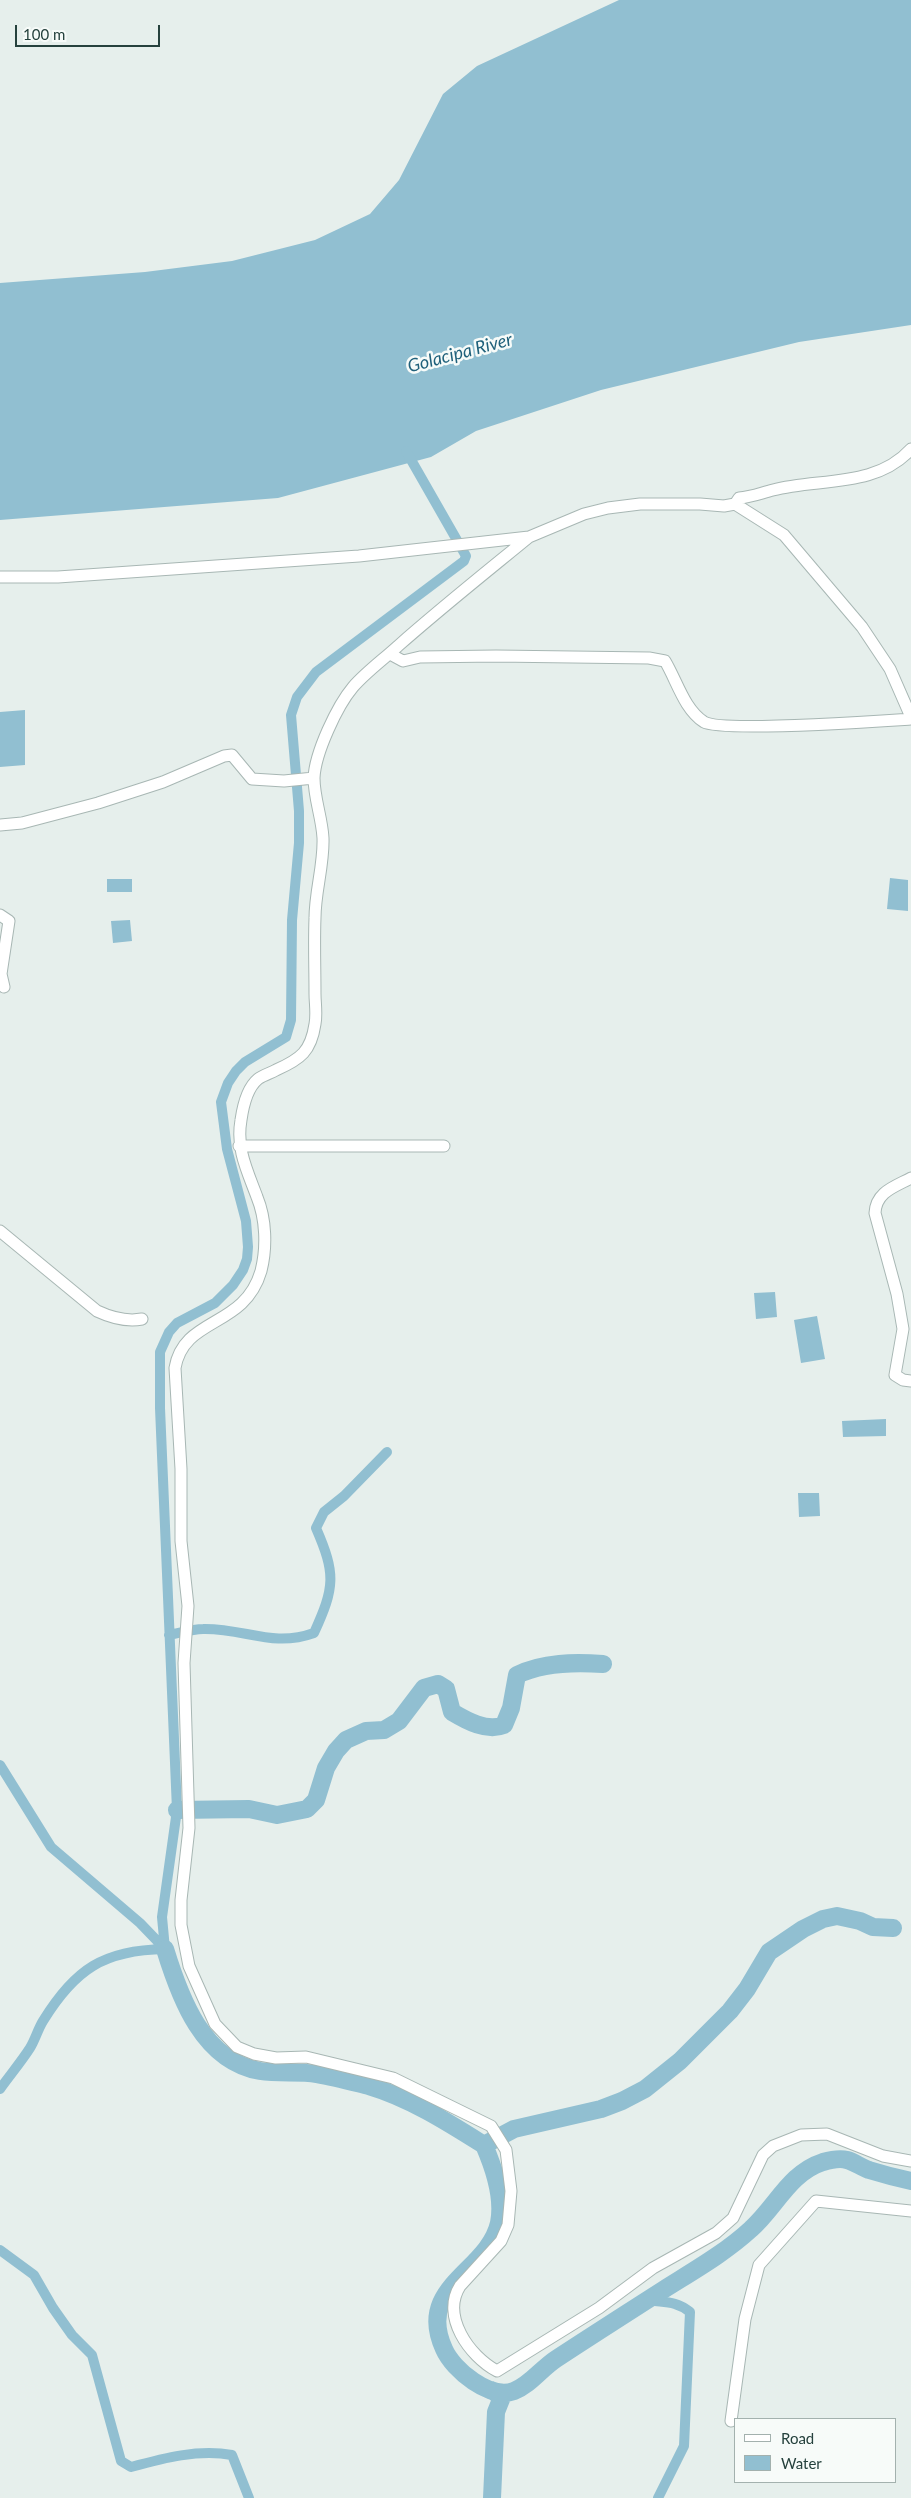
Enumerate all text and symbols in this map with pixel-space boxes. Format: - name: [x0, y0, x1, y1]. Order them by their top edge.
- scale bar: [18, 15, 162, 47]
- text: 100 m: [23, 25, 65, 43]
- water label: Golacipa River: [405, 329, 515, 377]
- legend: [734, 2418, 896, 2483]
- text: Road: [781, 2429, 814, 2447]
- text: Water: [781, 2454, 822, 2472]

